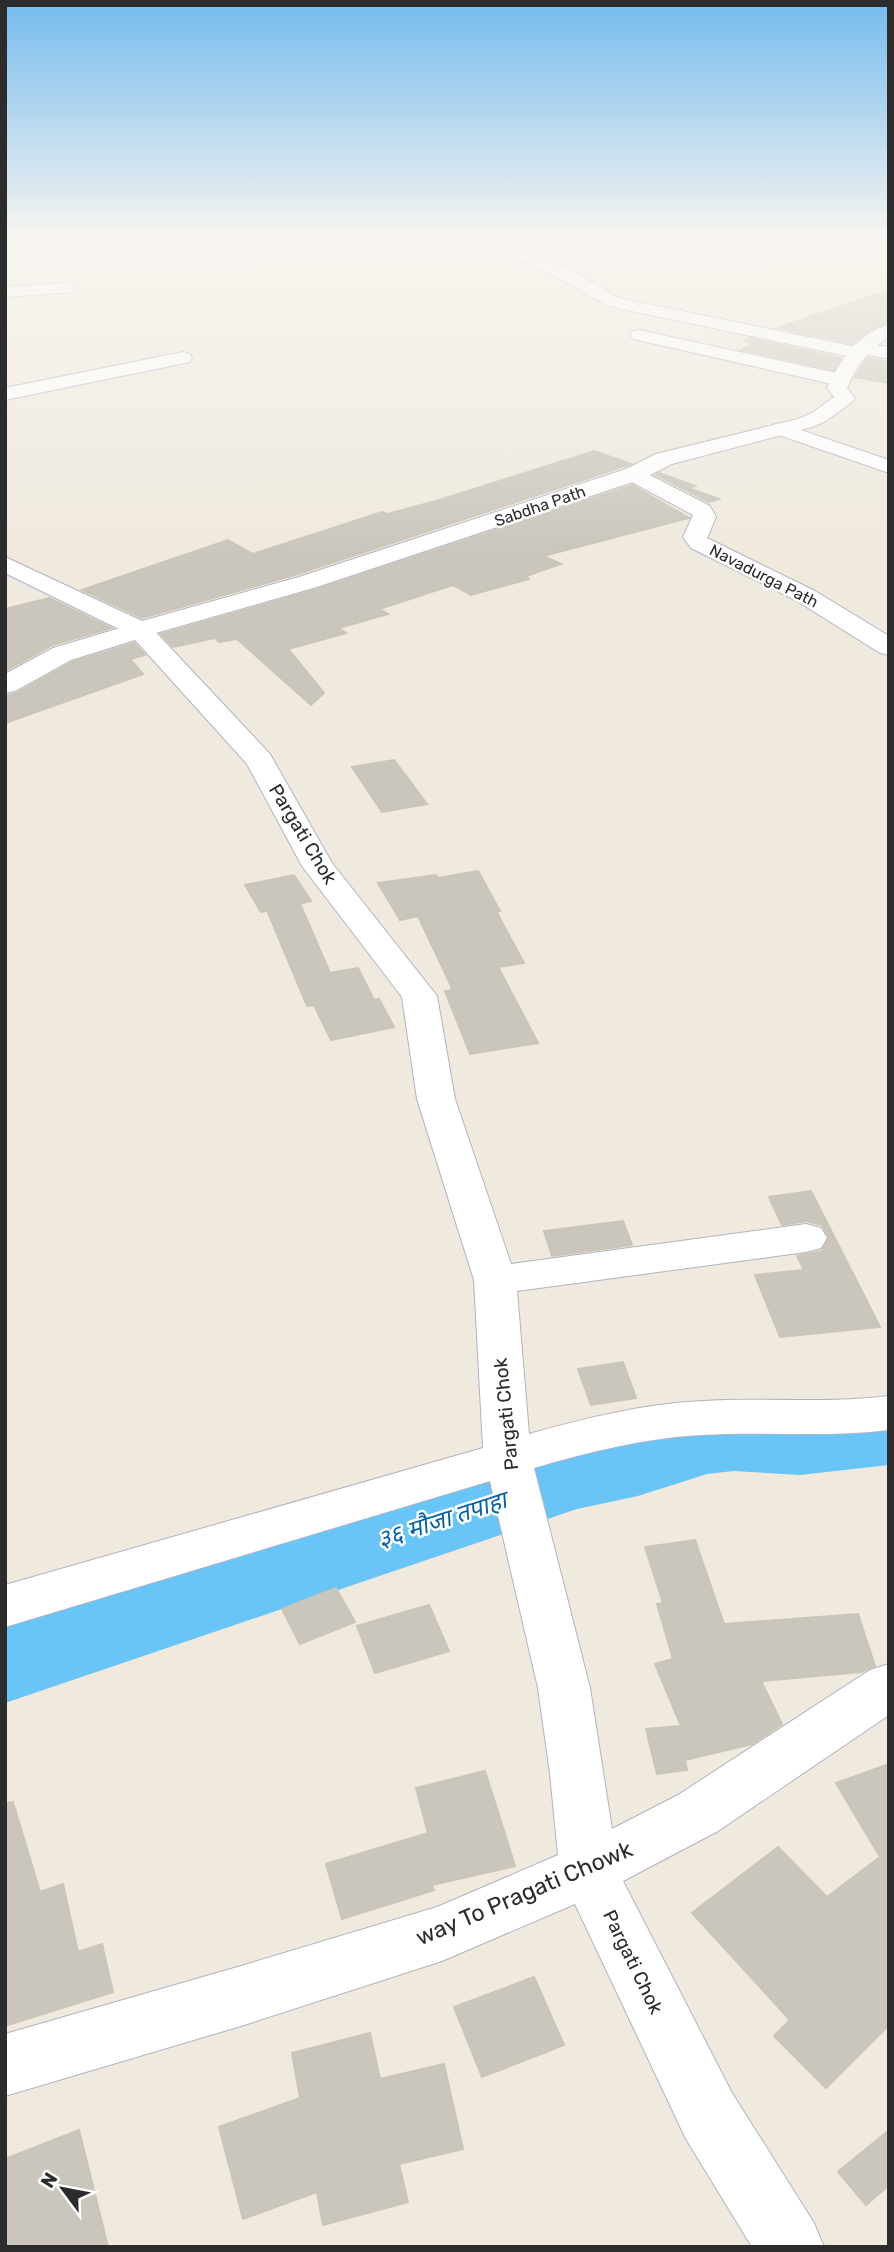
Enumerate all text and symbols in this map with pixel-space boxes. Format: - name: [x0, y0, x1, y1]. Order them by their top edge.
- street label: Sabdha Path: [492, 482, 588, 530]
- street label: Navadurga Path: [706, 540, 822, 612]
- street label: Pargati Chok: [264, 780, 342, 888]
- street label: Pargati Chok: [489, 1356, 523, 1471]
- water label: ३६ मौजा तपाहा: [374, 1484, 515, 1554]
- street label: way To Pragati Chowk: [411, 1835, 637, 1951]
- street label: Pargati Chok: [598, 1906, 668, 2018]
- north arrow: [28, 2154, 98, 2224]
- text: N: [36, 2168, 62, 2192]

